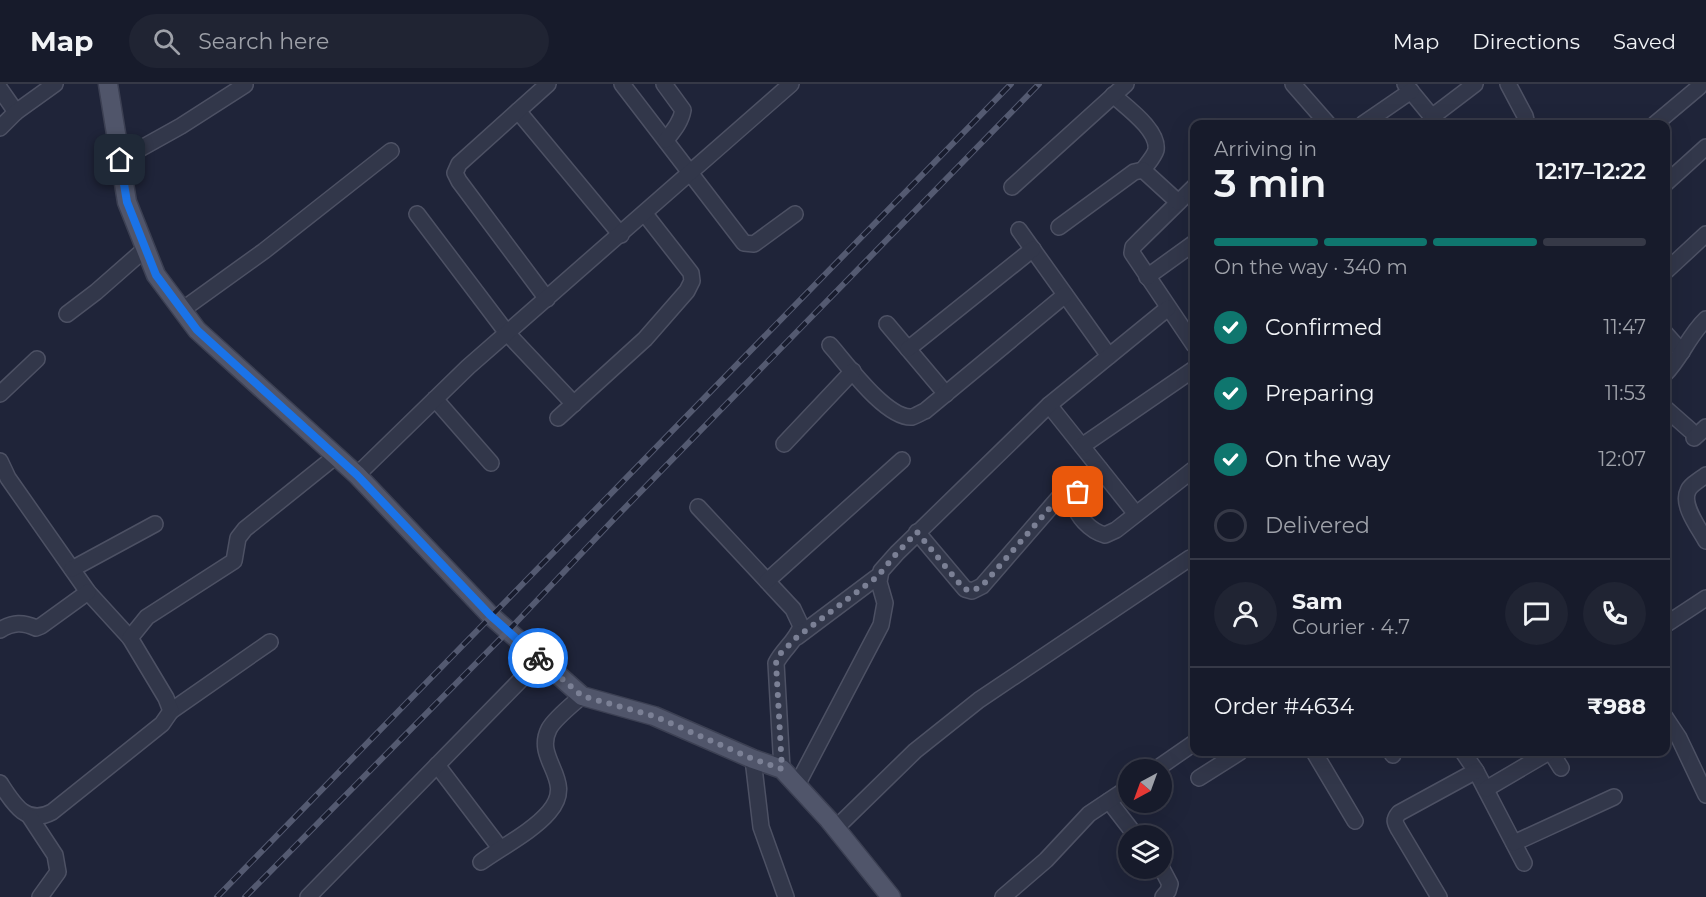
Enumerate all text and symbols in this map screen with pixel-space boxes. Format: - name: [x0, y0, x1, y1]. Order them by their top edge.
- search box: [129, 14, 549, 68]
- text: Map: [30, 24, 93, 58]
- icon: search: [150, 25, 183, 58]
- text: Search here: [198, 28, 329, 55]
- text: Map: [1393, 29, 1439, 54]
- text: Directions: [1472, 29, 1580, 54]
- text: Saved: [1613, 29, 1676, 54]
- pin: [94, 134, 145, 185]
- text: Arriving in: [1214, 137, 1317, 161]
- icon: home: [103, 143, 136, 176]
- text: 12:17–12:22: [1536, 158, 1646, 185]
- text: 3 min: [1214, 159, 1327, 207]
- text: On the way · 340 m: [1214, 255, 1408, 279]
- icon: check: [1214, 311, 1247, 344]
- text: Confirmed: [1265, 314, 1382, 341]
- text: 11:47: [1603, 315, 1646, 339]
- icon: check: [1214, 377, 1247, 410]
- text: Preparing: [1265, 380, 1374, 407]
- text: 11:53: [1605, 381, 1646, 405]
- icon: check: [1214, 443, 1247, 476]
- text: On the way: [1265, 446, 1390, 473]
- text: 12:07: [1598, 447, 1646, 471]
- pin: [1052, 466, 1103, 517]
- icon: bag: [1061, 475, 1094, 508]
- text: Delivered: [1265, 512, 1370, 539]
- button: person: [1214, 582, 1277, 645]
- button: chat: [1505, 582, 1568, 645]
- button: phone: [1583, 582, 1646, 645]
- text: Sam: [1292, 588, 1343, 615]
- text: Courier · 4.7: [1292, 615, 1410, 639]
- courier: [508, 628, 568, 688]
- icon: bike: [522, 642, 555, 675]
- text: Order #4634: [1214, 693, 1354, 720]
- text: ₹988: [1587, 693, 1646, 720]
- north arrow: [1118, 759, 1172, 813]
- map controls: [1118, 759, 1172, 879]
- button: layers: [1118, 825, 1172, 879]

